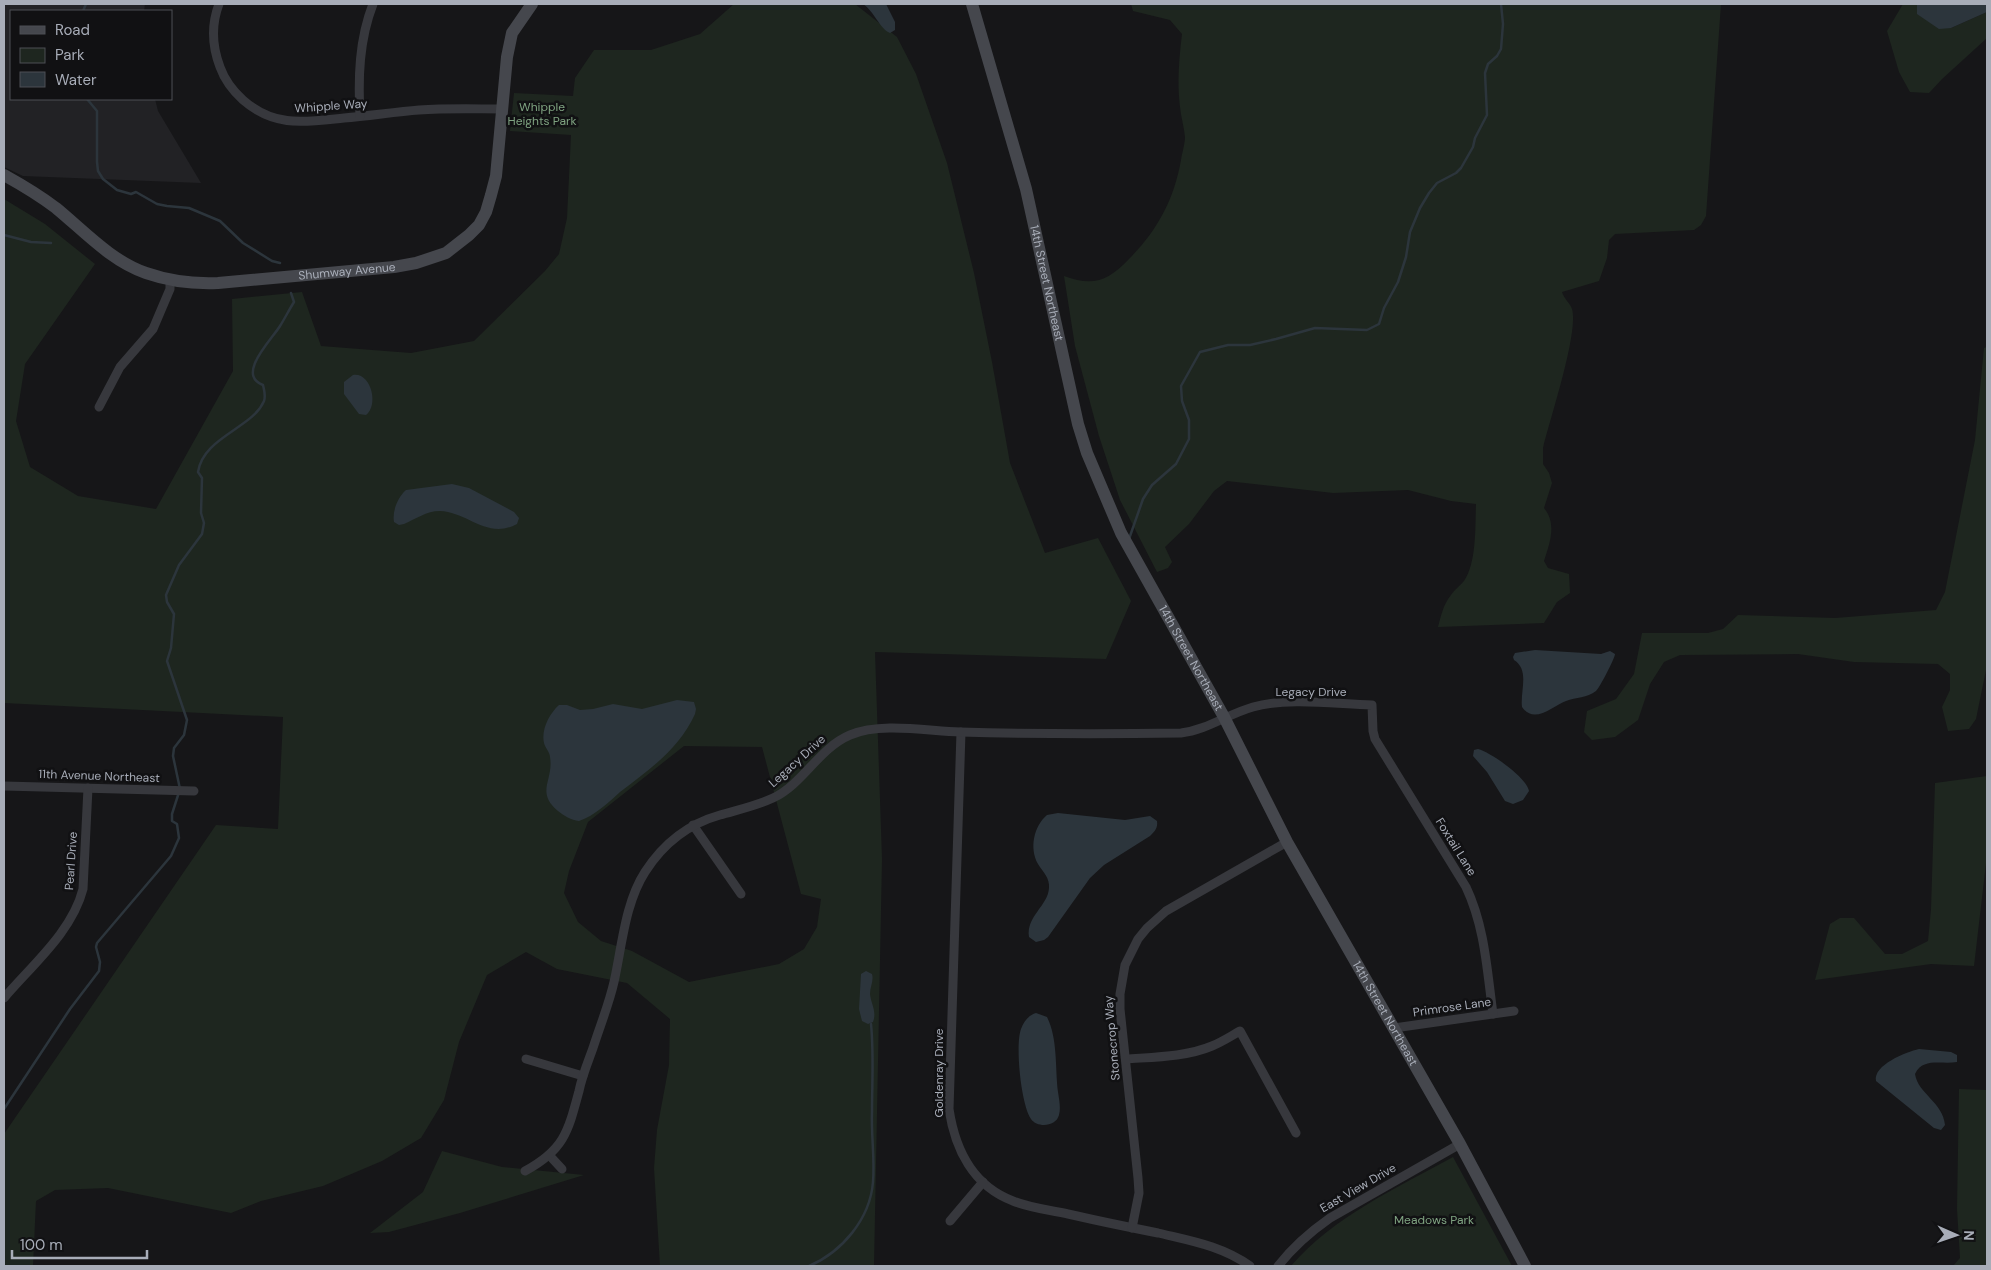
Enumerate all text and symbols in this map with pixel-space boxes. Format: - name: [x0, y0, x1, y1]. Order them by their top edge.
- legend: [10, 10, 172, 100]
- text: Road: [55, 20, 90, 40]
- text: Park: [55, 45, 85, 65]
- text: Water: [55, 70, 97, 90]
- street label: Whipple Way: [294, 95, 368, 117]
- park label: Whipple Heights Park: [507, 99, 577, 129]
- street label: 14th Street Northeast: [1026, 223, 1067, 343]
- street label: Shumway Avenue: [298, 259, 396, 284]
- street label: 14th Street Northeast: [1155, 602, 1227, 714]
- street label: Legacy Drive: [1275, 684, 1347, 700]
- street label: Legacy Drive: [765, 731, 829, 791]
- street label: 11th Avenue Northeast: [38, 766, 160, 786]
- street label: Foxtail Lane: [1432, 815, 1480, 879]
- street label: Pearl Drive: [61, 831, 81, 891]
- street label: 14th Street Northeast: [1349, 958, 1422, 1069]
- street label: Primrose Lane: [1412, 994, 1492, 1020]
- street label: Stonecrop Way: [1100, 995, 1124, 1081]
- street label: Goldenray Drive: [931, 1028, 947, 1118]
- street label: East View Drive: [1317, 1160, 1399, 1216]
- north arrow: [1931, 1210, 1981, 1260]
- park label: Meadows Park: [1394, 1212, 1474, 1228]
- scale bar: [12, 1228, 148, 1260]
- text: N: [1960, 1230, 1978, 1241]
- text: 100 m: [20, 1235, 63, 1255]

